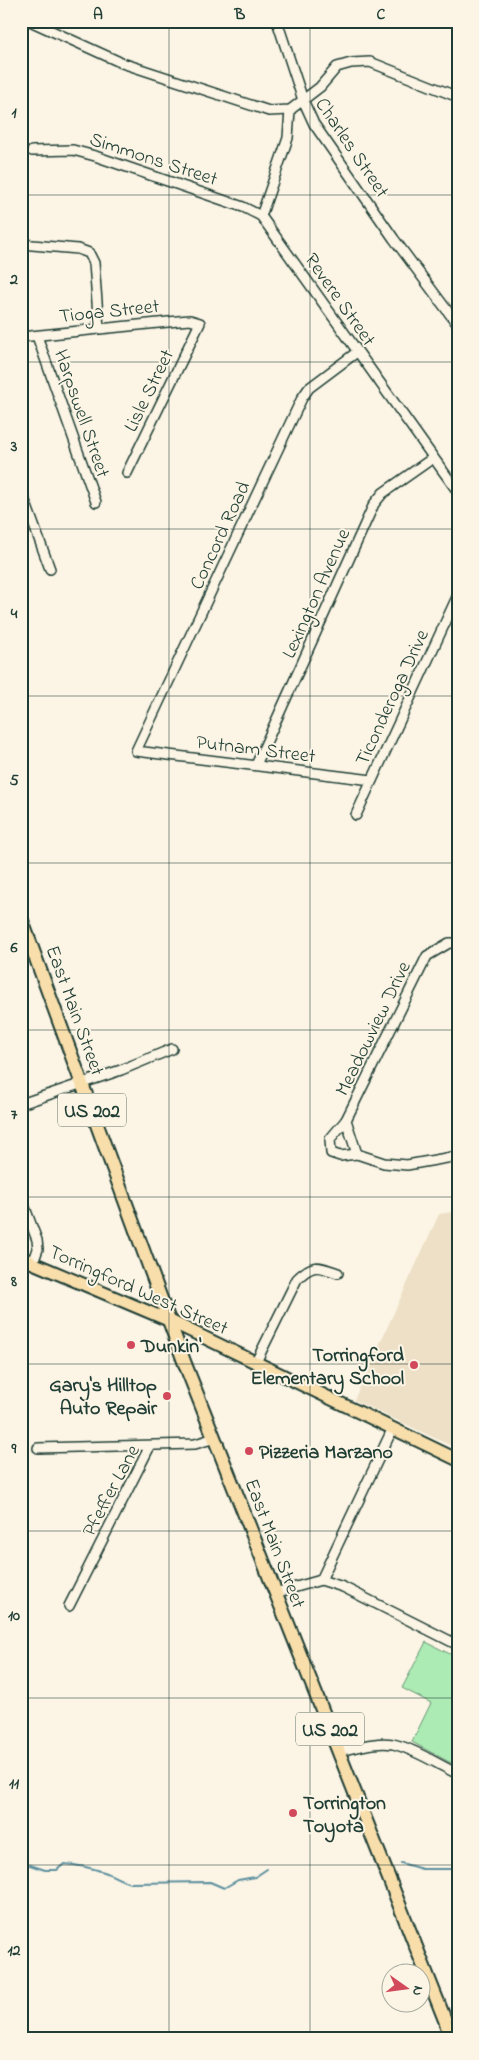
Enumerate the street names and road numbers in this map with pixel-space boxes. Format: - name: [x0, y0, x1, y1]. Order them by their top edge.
- street label: Charles Street: [307, 92, 395, 205]
- street label: Simmons Street: [85, 126, 221, 195]
- street label: Revere Street: [296, 248, 382, 353]
- street label: Tioga Street: [58, 293, 161, 333]
- street label: Lisle Street: [118, 345, 183, 437]
- street label: Harpswell Street: [45, 346, 116, 482]
- street label: Concord Road: [184, 477, 259, 595]
- street label: Lexington Avenue: [276, 524, 360, 664]
- street label: Ticonderoga Drive: [349, 625, 439, 771]
- street label: Putnam Street: [194, 729, 317, 772]
- street label: East Main Street: [37, 942, 111, 1080]
- street label: Meadowview Drive: [329, 957, 419, 1101]
- road number: US 202: [58, 1094, 126, 1126]
- street label: Torringford West Street: [43, 1239, 233, 1345]
- street label: Pfeffer Lane: [76, 1440, 149, 1542]
- street label: East Main Street: [236, 1475, 312, 1613]
- road number: US 202: [296, 1712, 364, 1746]

